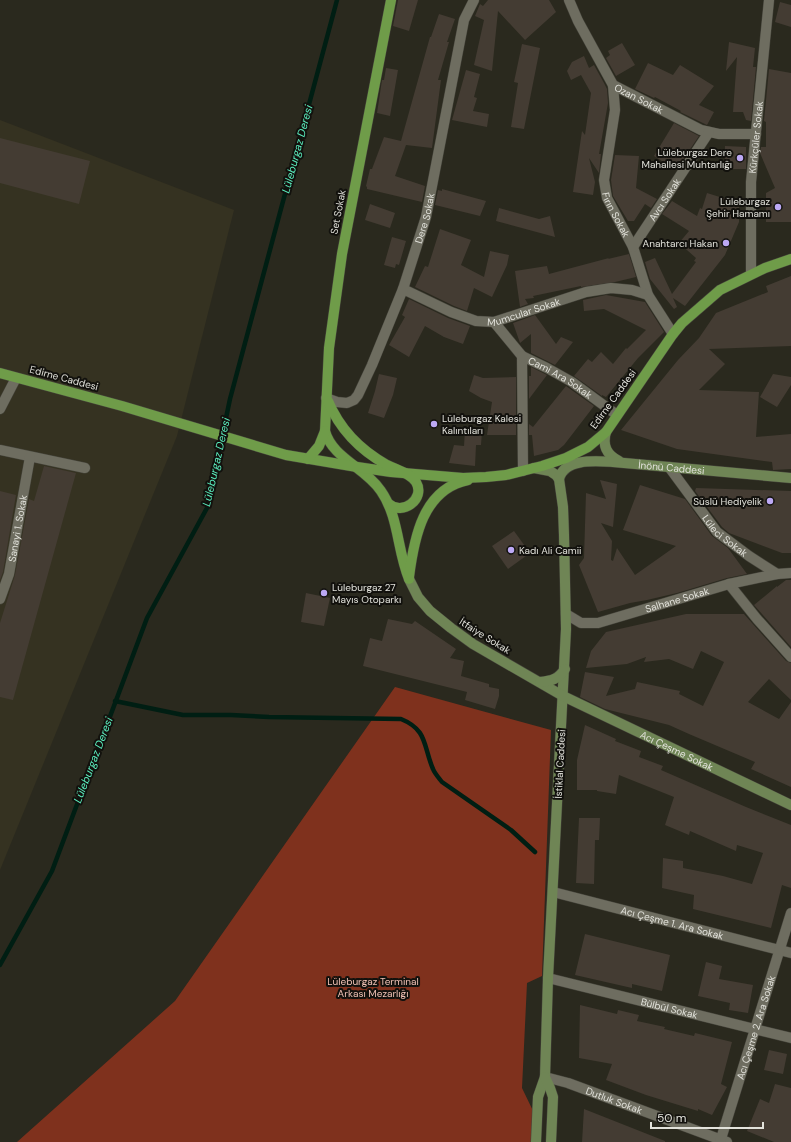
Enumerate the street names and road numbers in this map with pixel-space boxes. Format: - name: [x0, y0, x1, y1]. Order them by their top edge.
- street label: Ozan Sokak: [612, 80, 666, 116]
- street label: Kürkçüler Sokak: [745, 100, 765, 174]
- street label: Avcı Sokak: [645, 175, 683, 223]
- street label: Set Sokak: [327, 189, 349, 235]
- street label: Fırın Sokak: [600, 191, 633, 239]
- street label: Dere Sokak: [411, 192, 437, 245]
- street label: Mumcular Sokak: [487, 294, 562, 329]
- street label: Cami Ara Sokak: [526, 354, 595, 401]
- street label: Edirne Caddesi: [28, 363, 100, 393]
- street label: Edirne Caddesi: [587, 367, 639, 431]
- street label: İnönü Caddesi: [638, 458, 705, 477]
- street label: Sanayi 1. Sokak: [5, 494, 30, 563]
- street label: Lüleci Sokak: [700, 512, 750, 559]
- street label: Salhane Sokak: [644, 584, 711, 615]
- street label: İtfaiye Sokak: [457, 615, 513, 657]
- street label: Acı Çeşme Sokak: [638, 727, 716, 773]
- street label: İstiklal Caddesi: [552, 729, 568, 799]
- street label: Acı Çeşme 1. Ara Sokak: [619, 903, 725, 942]
- street label: Acı Çeşme 2. Ara Sokak: [733, 974, 778, 1081]
- street label: Bülbül Sokak: [640, 995, 699, 1021]
- street label: Dutluk Sokak: [584, 1084, 644, 1117]

